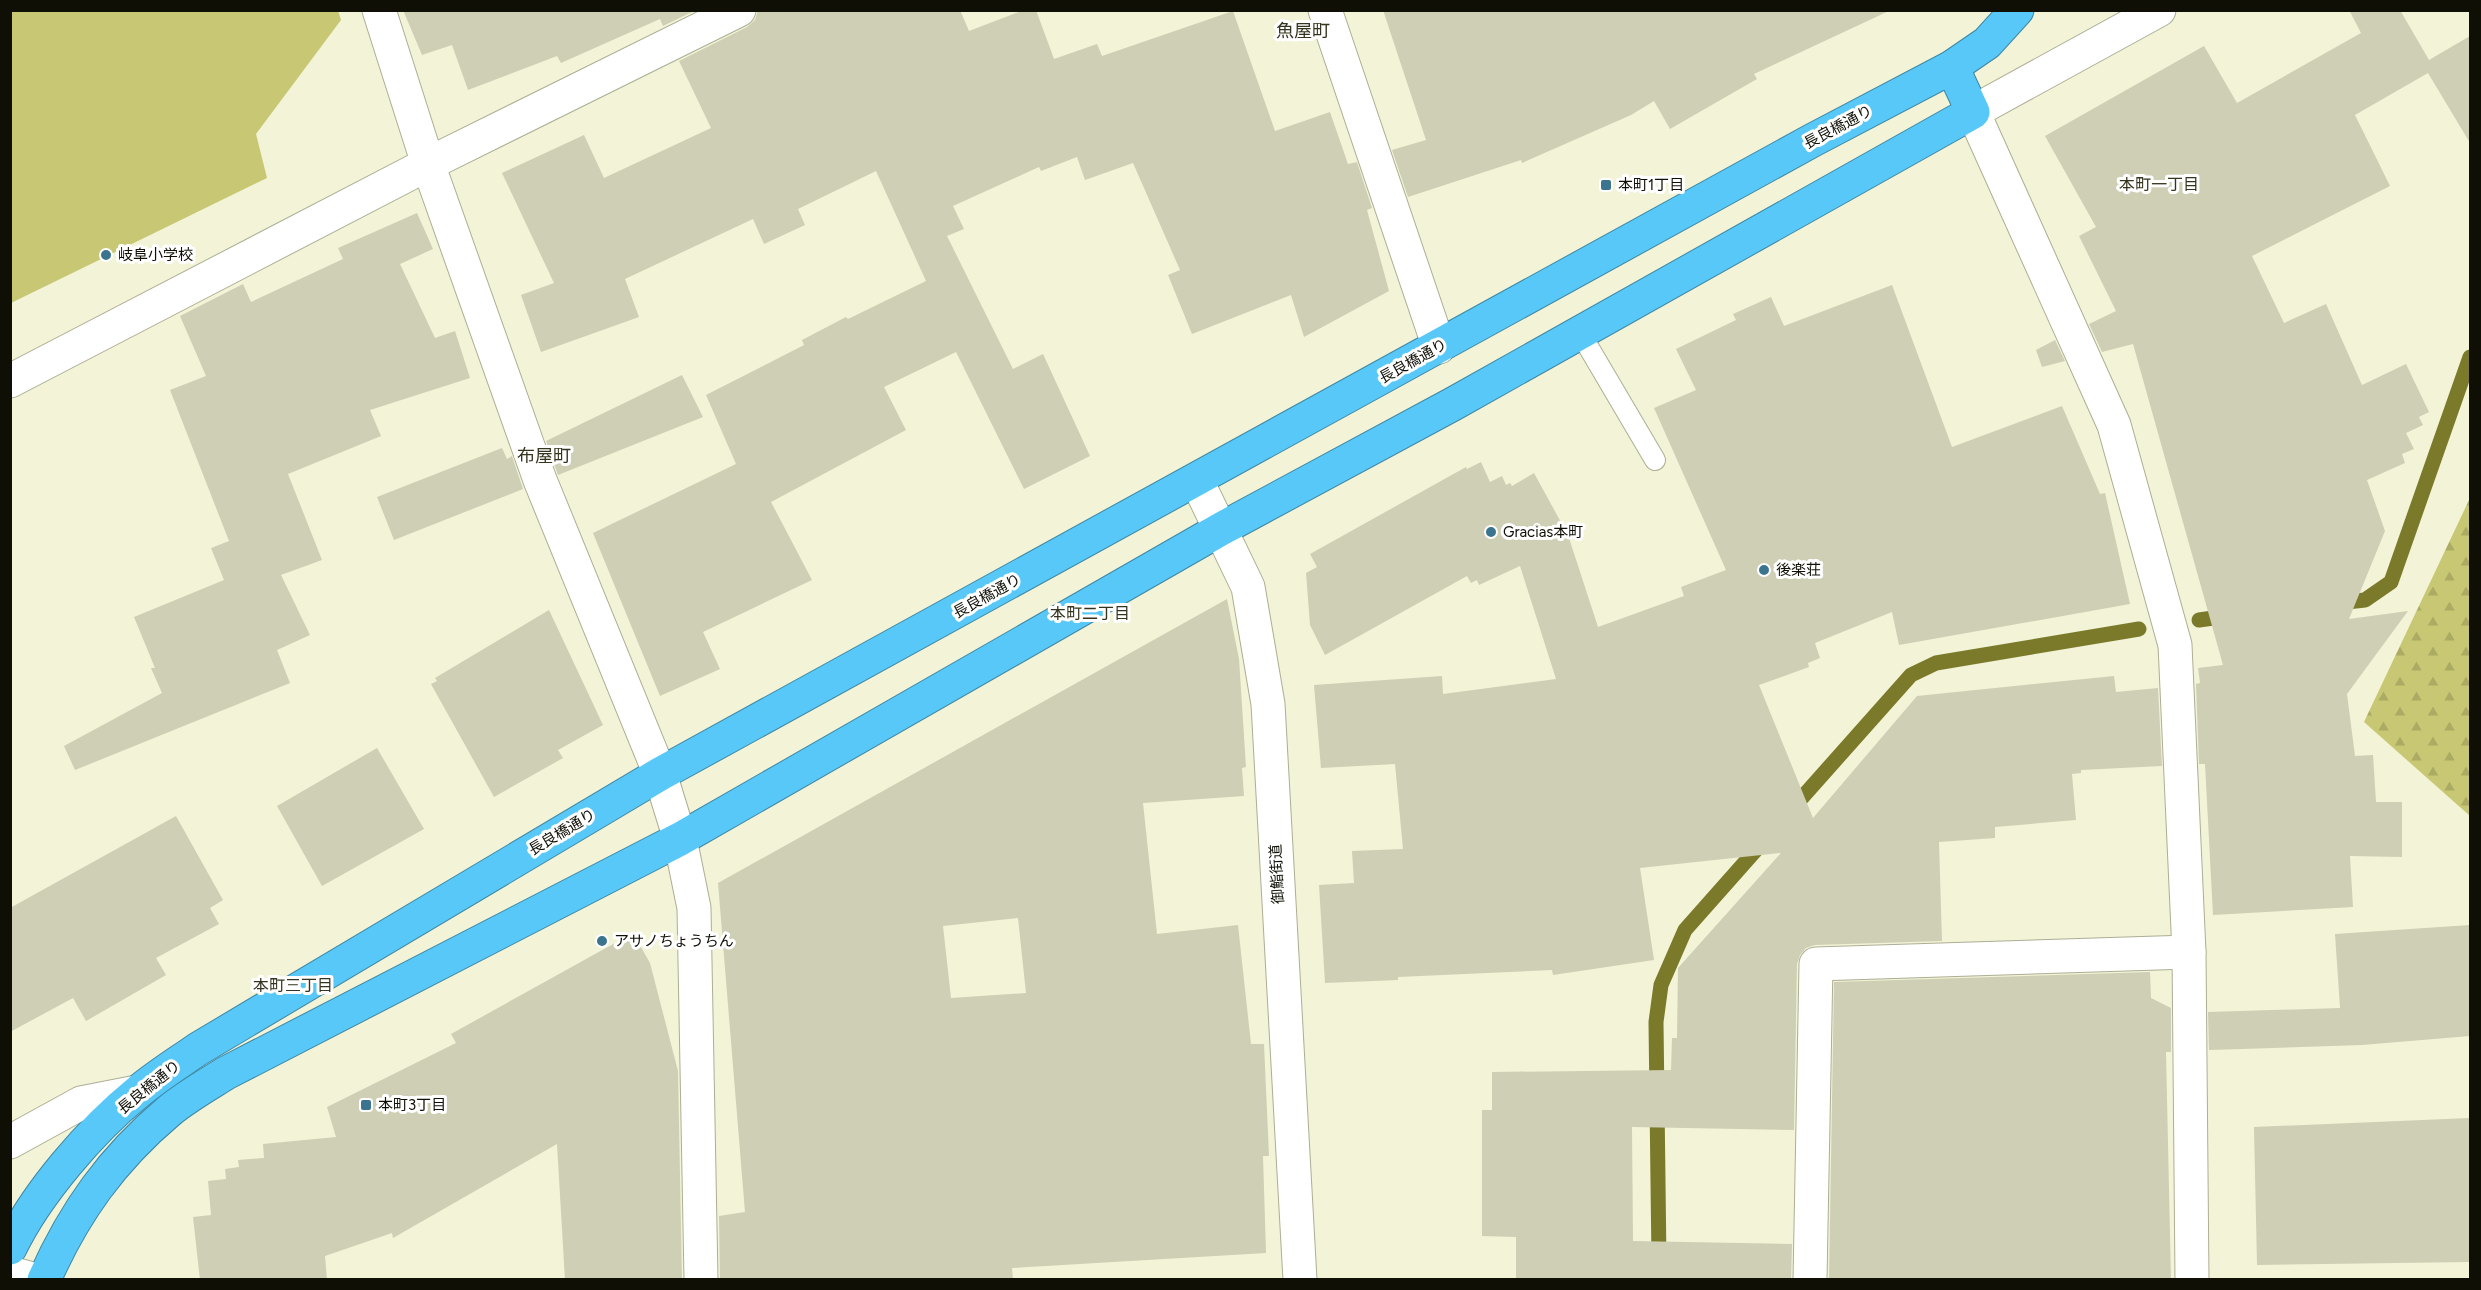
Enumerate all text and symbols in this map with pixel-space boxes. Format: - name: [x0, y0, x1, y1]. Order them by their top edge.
- district label: 魚屋町: [1276, 20, 1330, 42]
- street label: 長良橋通り: [1801, 101, 1875, 153]
- district label: 本町一丁目: [2119, 175, 2199, 194]
- place label: 本町1丁目: [1618, 176, 1684, 194]
- marker: 本町1丁目: [1599, 178, 1613, 192]
- place label: 岐阜小学校: [118, 246, 193, 264]
- marker: 岐阜小学校: [99, 248, 113, 262]
- street label: 長良橋通り: [1376, 335, 1450, 387]
- district label: 布屋町: [517, 445, 571, 467]
- place label: Gracias本町: [1503, 523, 1583, 541]
- marker: Gracias本町: [1484, 525, 1498, 539]
- place label: 後楽荘: [1776, 561, 1821, 579]
- marker: 後楽荘: [1757, 563, 1771, 577]
- street label: 長良橋通り: [950, 570, 1024, 622]
- district label: 本町二丁目: [1050, 604, 1130, 623]
- street label: 長良橋通り: [525, 805, 599, 859]
- street label: 御鮨街道: [1266, 844, 1288, 904]
- place label: アサノちょうちん: [614, 932, 734, 950]
- marker: アサノちょうちん: [595, 934, 609, 948]
- district label: 本町三丁目: [253, 976, 333, 995]
- street label: 長良橋通り: [114, 1056, 184, 1118]
- place label: 本町3丁目: [378, 1096, 446, 1114]
- marker: 本町3丁目: [359, 1098, 373, 1112]

